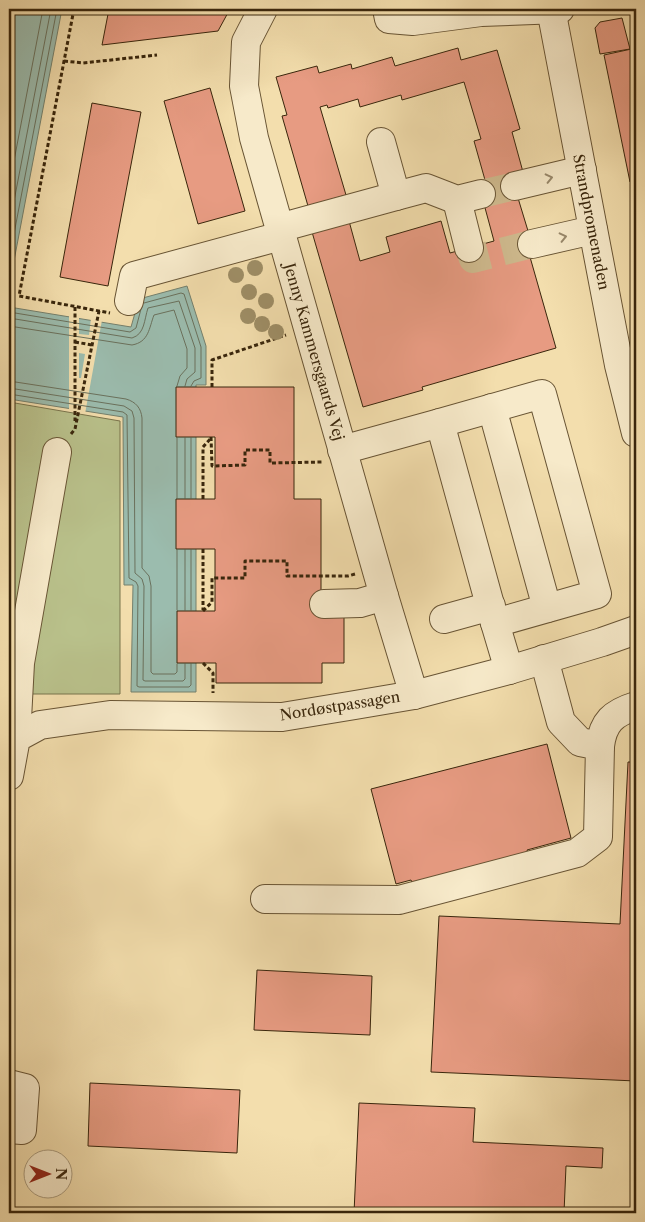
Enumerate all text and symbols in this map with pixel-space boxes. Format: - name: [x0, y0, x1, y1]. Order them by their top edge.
- street label: Strandpromenaden: [569, 152, 614, 292]
- one-way arrow: [544, 173, 553, 184]
- one-way arrow: [558, 232, 567, 243]
- street label: Jenny Kammersgaards Vej: [279, 259, 349, 443]
- street label: Nordøstpassagen: [278, 687, 402, 724]
- north arrow: [22, 1150, 72, 1200]
- text: N: [52, 1168, 70, 1180]

